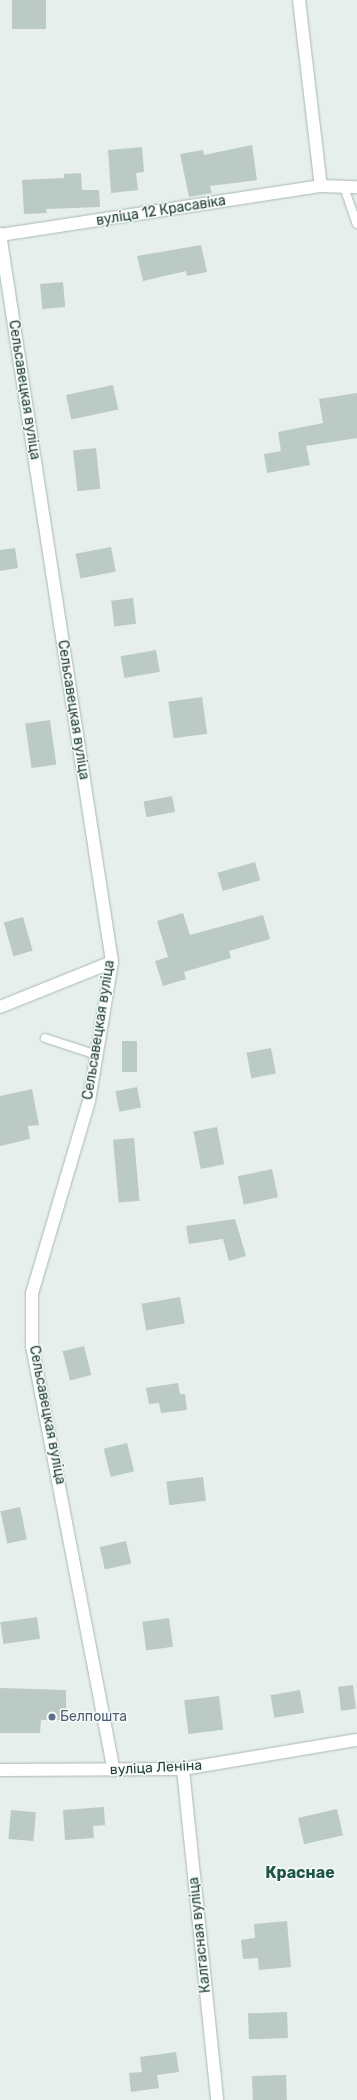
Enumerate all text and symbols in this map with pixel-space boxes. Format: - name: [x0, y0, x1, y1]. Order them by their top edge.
- street label: вуліца 12 Красавіка: [95, 192, 227, 230]
- street label: Сельсавецкая вуліца: [5, 319, 43, 461]
- street label: Сельсавецкая вуліца: [54, 639, 92, 781]
- street label: Сельсавецкая вуліца: [80, 959, 118, 1101]
- street label: Сельсавецкая вуліца: [25, 1344, 69, 1486]
- place label: Белпошта: [60, 1709, 127, 1725]
- marker: Белпошта: [47, 1712, 57, 1722]
- street label: вуліца Леніна: [109, 1757, 203, 1779]
- district label: Краснае: [265, 1863, 335, 1883]
- street label: Калгасная вуліца: [186, 1876, 214, 1994]

